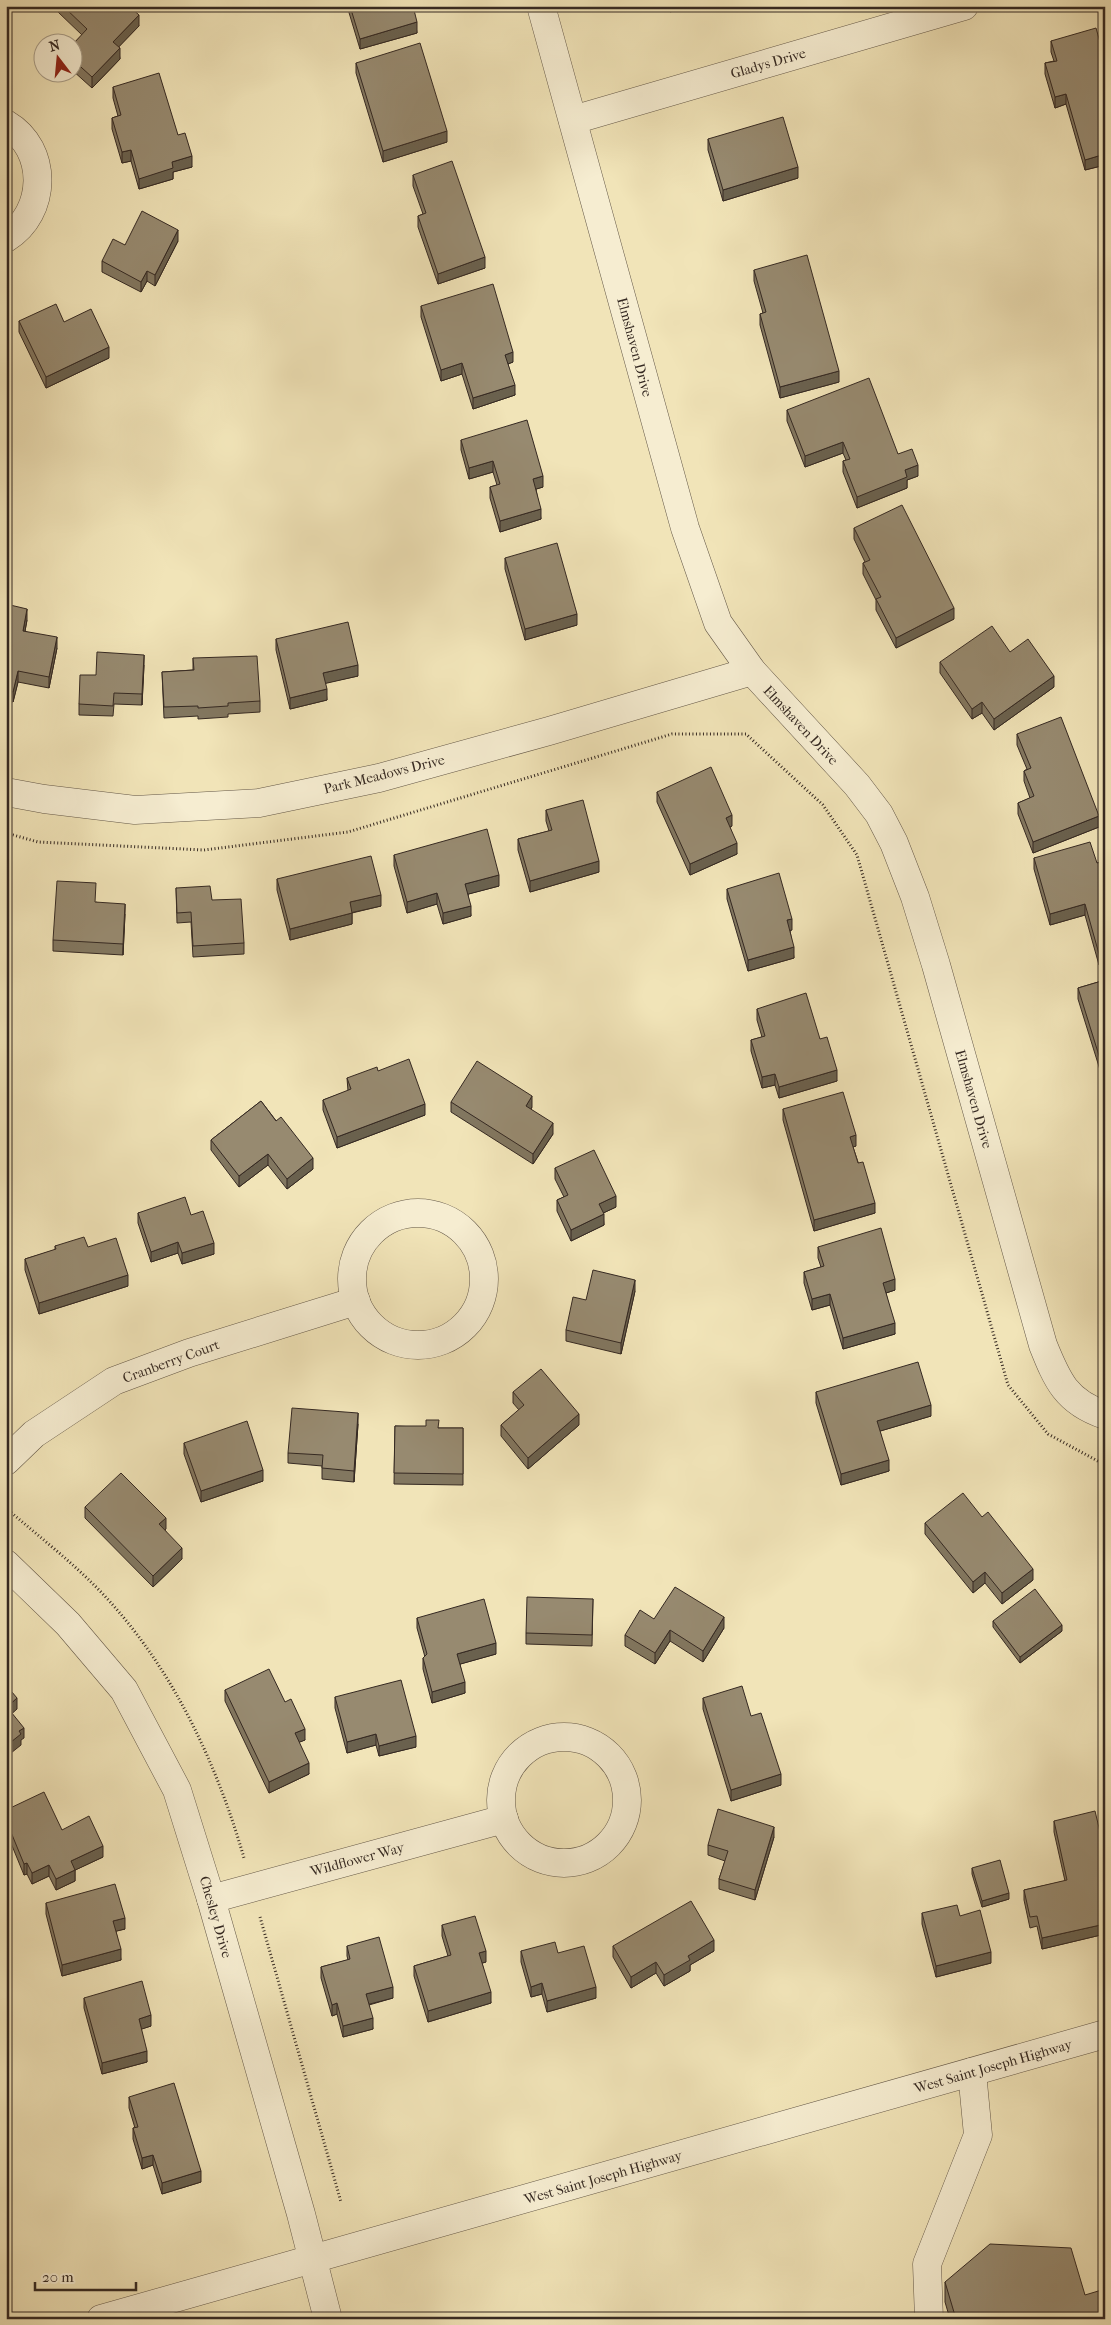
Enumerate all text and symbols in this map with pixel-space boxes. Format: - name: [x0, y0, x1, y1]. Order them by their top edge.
- north arrow: [32, 32, 82, 82]
- text: N: [47, 36, 62, 56]
- street label: Gladys Drive: [729, 45, 808, 82]
- street label: Elmshaven Drive: [613, 296, 656, 399]
- street label: Elmshaven Drive: [760, 682, 842, 769]
- street label: Park Meadows Drive: [322, 751, 446, 798]
- street label: Elmshaven Drive: [951, 1048, 996, 1151]
- street label: Cranberry Court: [120, 1336, 222, 1387]
- street label: Wildflower Way: [307, 1839, 406, 1880]
- street label: Chesley Drive: [196, 1874, 235, 1960]
- street label: West Saint Joseph Highway: [911, 2036, 1075, 2097]
- street label: West Saint Joseph Highway: [521, 2147, 685, 2208]
- scale bar: [35, 2260, 136, 2292]
- text: 20 m: [42, 2268, 74, 2286]

